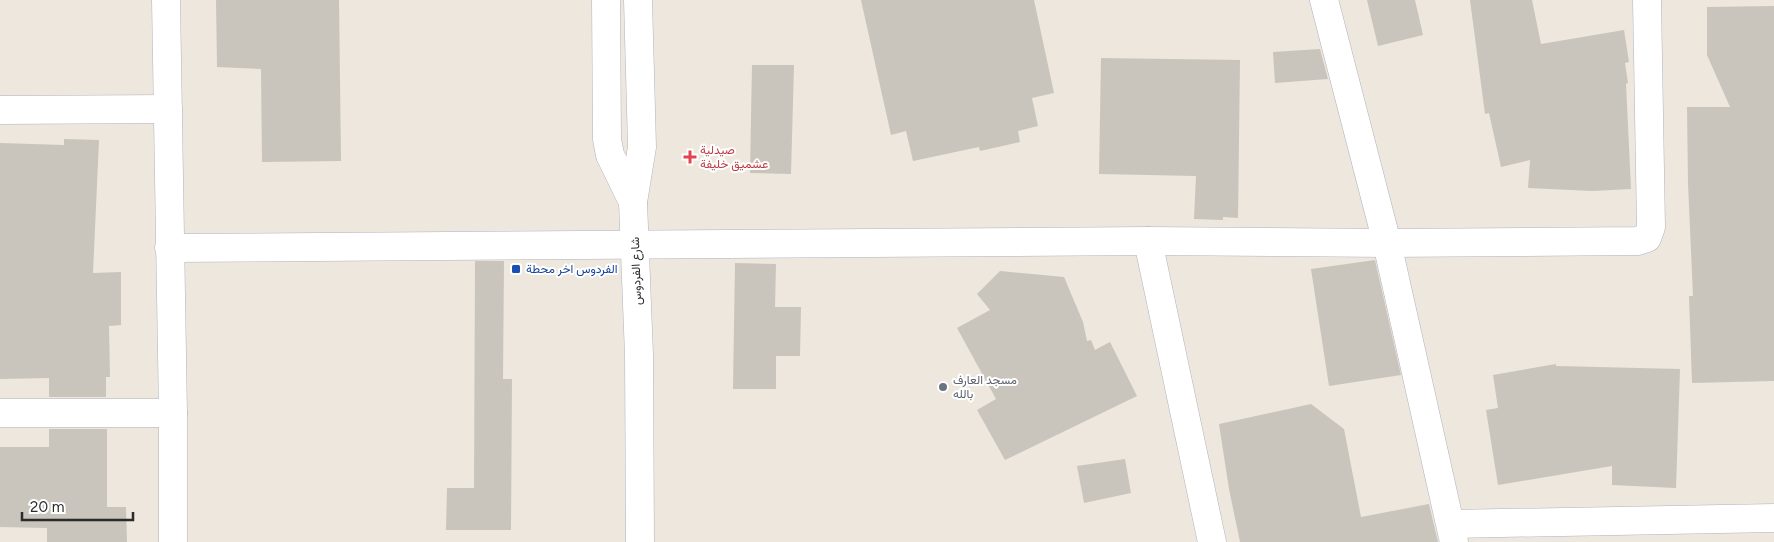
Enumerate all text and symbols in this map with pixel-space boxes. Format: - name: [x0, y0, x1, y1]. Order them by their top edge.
- place label: صيدلية عشميق خليفة: [700, 143, 768, 172]
- marker: صيدلية عشميق خليفة: [684, 151, 696, 163]
- street label: شارع الفردوس: [628, 237, 646, 305]
- place label: الفردوس اخر محطة: [526, 262, 617, 277]
- marker: الفردوس اخر محطة: [510, 263, 522, 275]
- place label: مسجد العارف بالله: [953, 373, 1017, 401]
- marker: مسجد العارف بالله: [937, 381, 949, 393]
- scale bar: [22, 490, 134, 522]
- text: 20 m: [30, 498, 64, 516]

